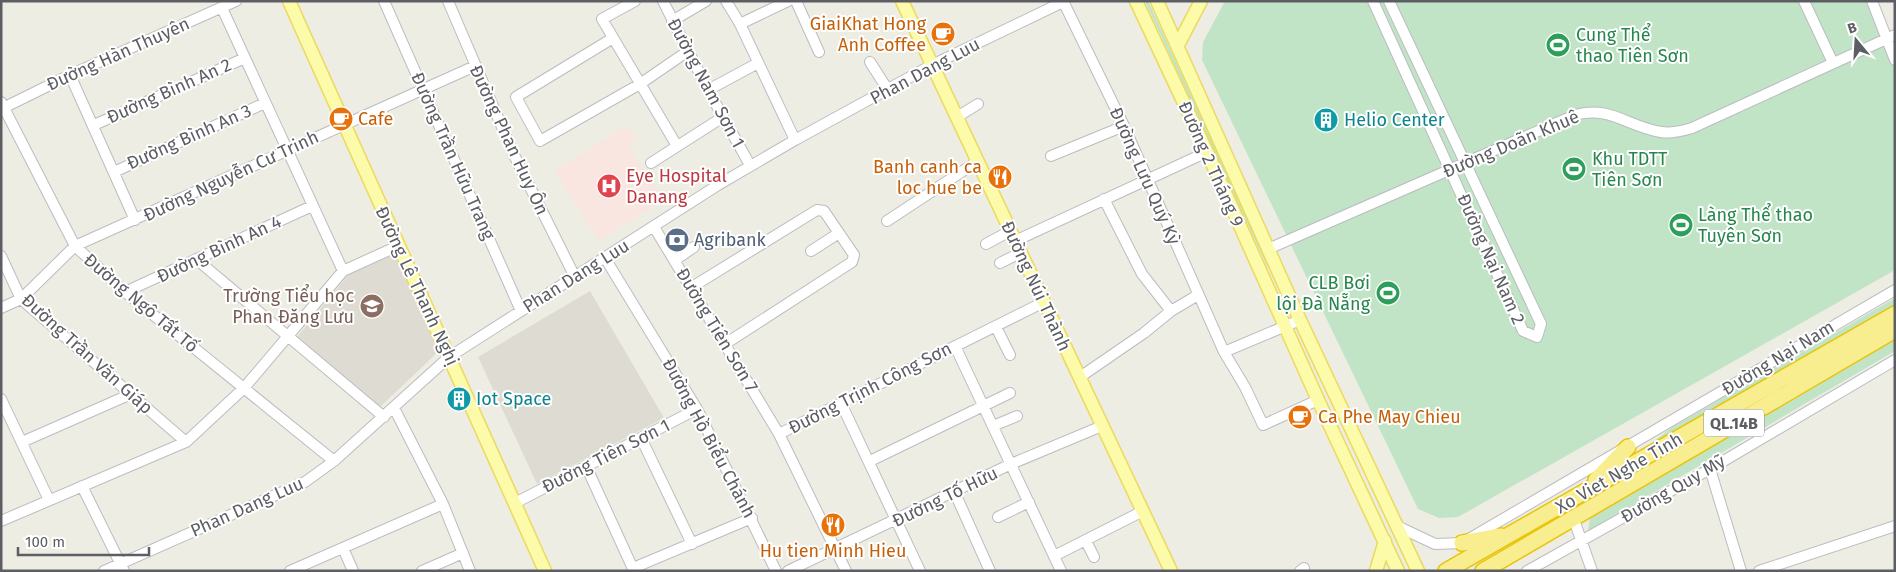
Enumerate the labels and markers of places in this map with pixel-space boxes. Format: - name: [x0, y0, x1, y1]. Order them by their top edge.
- place label: GiaiKhat Hong Anh Coffee: [810, 13, 927, 56]
- cafe icon: GiaiKhat Hong Anh Coffee: [930, 21, 956, 47]
- place label: Cung Thể thao Tiên Sơn: [1576, 23, 1689, 67]
- sports icon: Cung Thể thao Tiên Sơn: [1545, 32, 1571, 58]
- cafe icon: Cafe: [328, 106, 354, 132]
- building icon: Helio Center: [1313, 107, 1339, 133]
- place label: Cafe: [358, 108, 393, 130]
- place label: Helio Center: [1344, 109, 1445, 131]
- place label: Khu TDTT Tiên Sơn: [1592, 148, 1668, 191]
- place label: Banh canh ca loc hue be: [873, 156, 982, 199]
- sports icon: Khu TDTT Tiên Sơn: [1561, 156, 1587, 182]
- restaurant icon: Banh canh ca loc hue be: [987, 164, 1013, 190]
- place label: Eye Hospital Danang: [626, 165, 727, 208]
- hospital icon: Eye Hospital Danang: [596, 173, 622, 199]
- place label: Làng Thể thao Tuyên Sơn: [1698, 203, 1813, 247]
- sports icon: Làng Thể thao Tuyên Sơn: [1668, 212, 1694, 238]
- bank icon: Agribank: [664, 227, 690, 253]
- place label: Agribank: [694, 229, 767, 251]
- place label: CLB Bơi lội Đà Nẵng: [1276, 272, 1371, 315]
- sports icon: CLB Bơi lội Đà Nẵng: [1375, 280, 1401, 306]
- place label: Trường Tiểu học Phan Đăng Lưu: [223, 284, 354, 328]
- school or university icon: Trường Tiểu học Phan Đăng Lưu: [359, 293, 385, 319]
- building icon: Iot Space: [446, 386, 472, 412]
- place label: Iot Space: [476, 388, 551, 410]
- cafe icon: Ca Phe May Chieu: [1287, 404, 1313, 430]
- place label: Ca Phe May Chieu: [1318, 406, 1461, 428]
- restaurant icon: Hu tien Minh Hieu: [820, 512, 846, 538]
- place label: Hu tien Minh Hieu: [760, 540, 906, 562]

